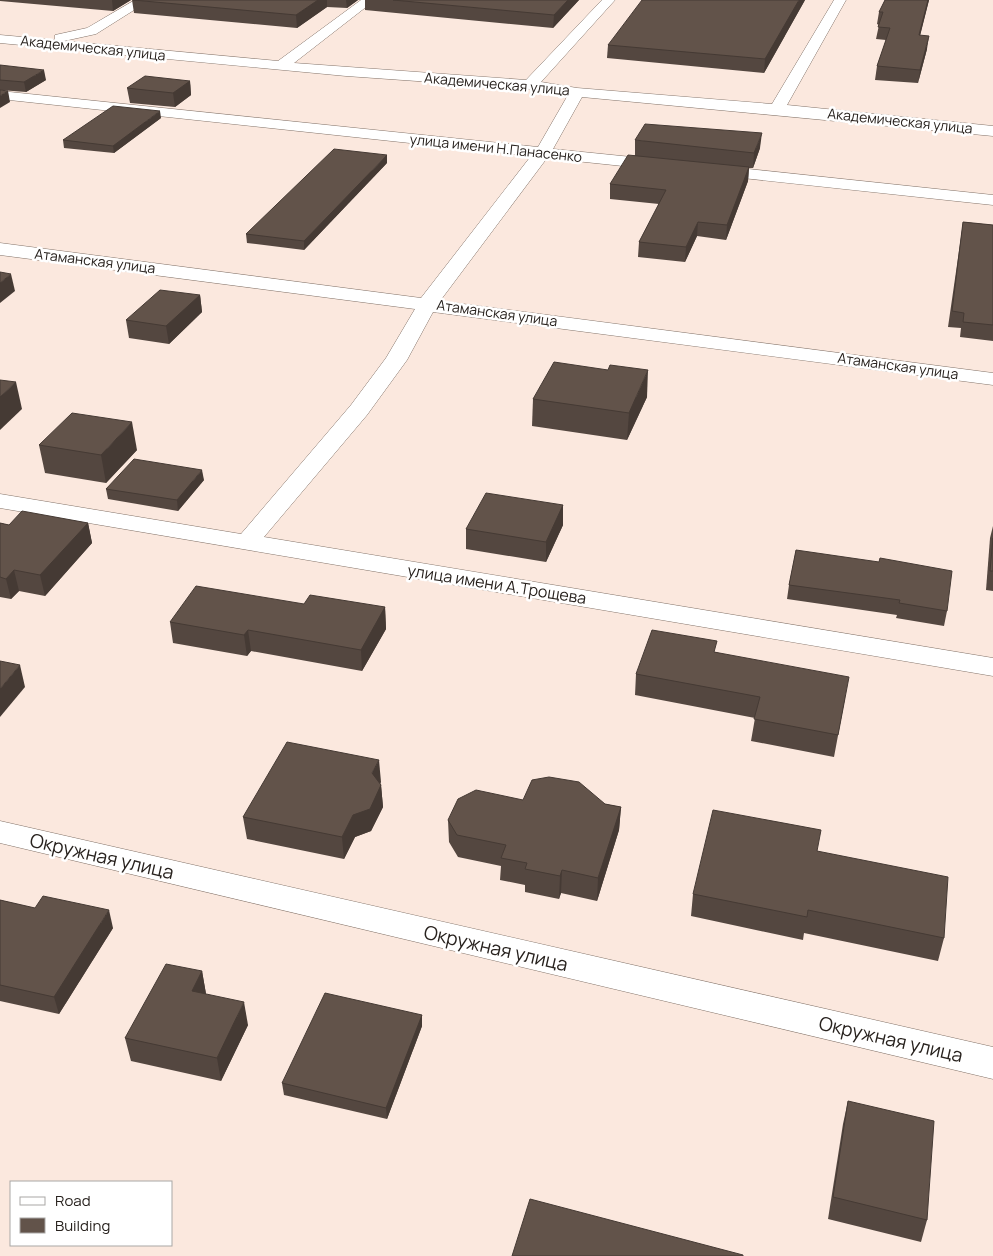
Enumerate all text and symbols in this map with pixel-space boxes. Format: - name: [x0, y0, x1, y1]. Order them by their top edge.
- street label: Академическая улица: [19, 30, 167, 65]
- street label: Академическая улица: [424, 68, 571, 99]
- street label: Академическая улица: [826, 103, 974, 138]
- street label: улица имени Н.Панасенко: [409, 129, 583, 166]
- street label: Атаманская улица: [33, 244, 157, 277]
- street label: Атаманская улица: [435, 295, 559, 330]
- street label: Атаманская улица: [836, 348, 960, 383]
- street label: улица имени А.Трощева: [406, 559, 588, 609]
- street label: Окружная улица: [27, 827, 177, 885]
- street label: Окружная улица: [421, 919, 571, 977]
- street label: Окружная улица: [816, 1010, 966, 1068]
- legend: [10, 1181, 172, 1246]
- text: Road: [55, 1190, 91, 1211]
- text: Building: [55, 1215, 110, 1236]

